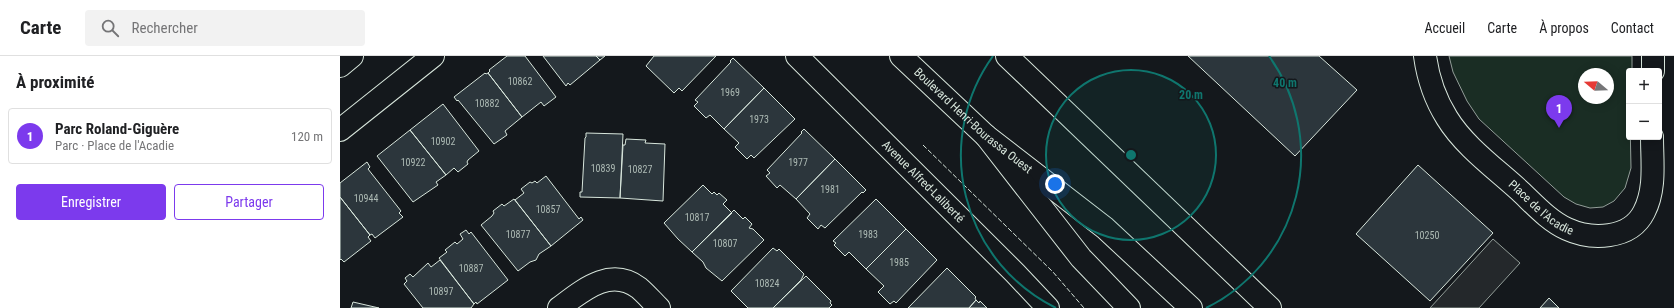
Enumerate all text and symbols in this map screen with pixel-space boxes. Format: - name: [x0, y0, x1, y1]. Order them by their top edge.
- search box: [85, 10, 365, 46]
- text: Carte: [20, 16, 61, 39]
- icon: search: [99, 17, 121, 39]
- text: Rechercher: [131, 19, 198, 37]
- text: Accueil: [1424, 20, 1465, 36]
- text: Carte: [1487, 20, 1517, 36]
- text: À propos: [1539, 20, 1589, 36]
- text: Contact: [1611, 20, 1654, 36]
- street label: Boulevard Henri-Bourassa Ouest: [911, 65, 1035, 176]
- north arrow: [1578, 68, 1614, 104]
- map controls: [1626, 68, 1662, 140]
- button: +: [1626, 68, 1662, 104]
- text: À proximité: [16, 72, 94, 92]
- house number: 10862: [508, 76, 532, 87]
- text: 40 m: [1273, 76, 1297, 90]
- house number: 1969: [720, 87, 740, 98]
- text: 20 m: [1179, 88, 1203, 102]
- pin: 1: [1546, 95, 1572, 128]
- house number: 10882: [475, 98, 499, 109]
- button: −: [1626, 104, 1662, 140]
- house number: 1973: [749, 114, 769, 125]
- text: Parc Roland-Giguère: [55, 120, 179, 138]
- text: 1: [27, 129, 33, 144]
- text: 120 m: [291, 129, 323, 144]
- house number: 10902: [431, 136, 455, 147]
- text: Parc · Place de l'Acadie: [55, 138, 174, 153]
- street label: Avenue Alfred-Laliberté: [879, 138, 968, 226]
- centre of rings: [1124, 148, 1138, 162]
- house number: 10922: [401, 157, 425, 168]
- house number: 1977: [788, 157, 808, 168]
- house number: 10839: [591, 163, 615, 174]
- house number: 10827: [628, 164, 652, 175]
- your location: [1045, 174, 1065, 194]
- street label: Place de l'Acadie: [1506, 177, 1576, 238]
- button: Enregistrer: [16, 184, 166, 220]
- button: Partager: [174, 184, 324, 220]
- house number: 1981: [820, 184, 840, 195]
- house number: 10944: [354, 193, 378, 204]
- house number: 10857: [536, 204, 560, 215]
- house number: 10817: [685, 212, 709, 223]
- house number: 10877: [506, 229, 530, 240]
- house number: 1983: [858, 229, 878, 240]
- house number: 10250: [1415, 230, 1439, 241]
- house number: 10807: [713, 238, 737, 249]
- house number: 1985: [889, 257, 909, 268]
- house number: 10887: [459, 263, 483, 274]
- house number: 10824: [755, 278, 779, 289]
- house number: 10897: [429, 286, 453, 297]

